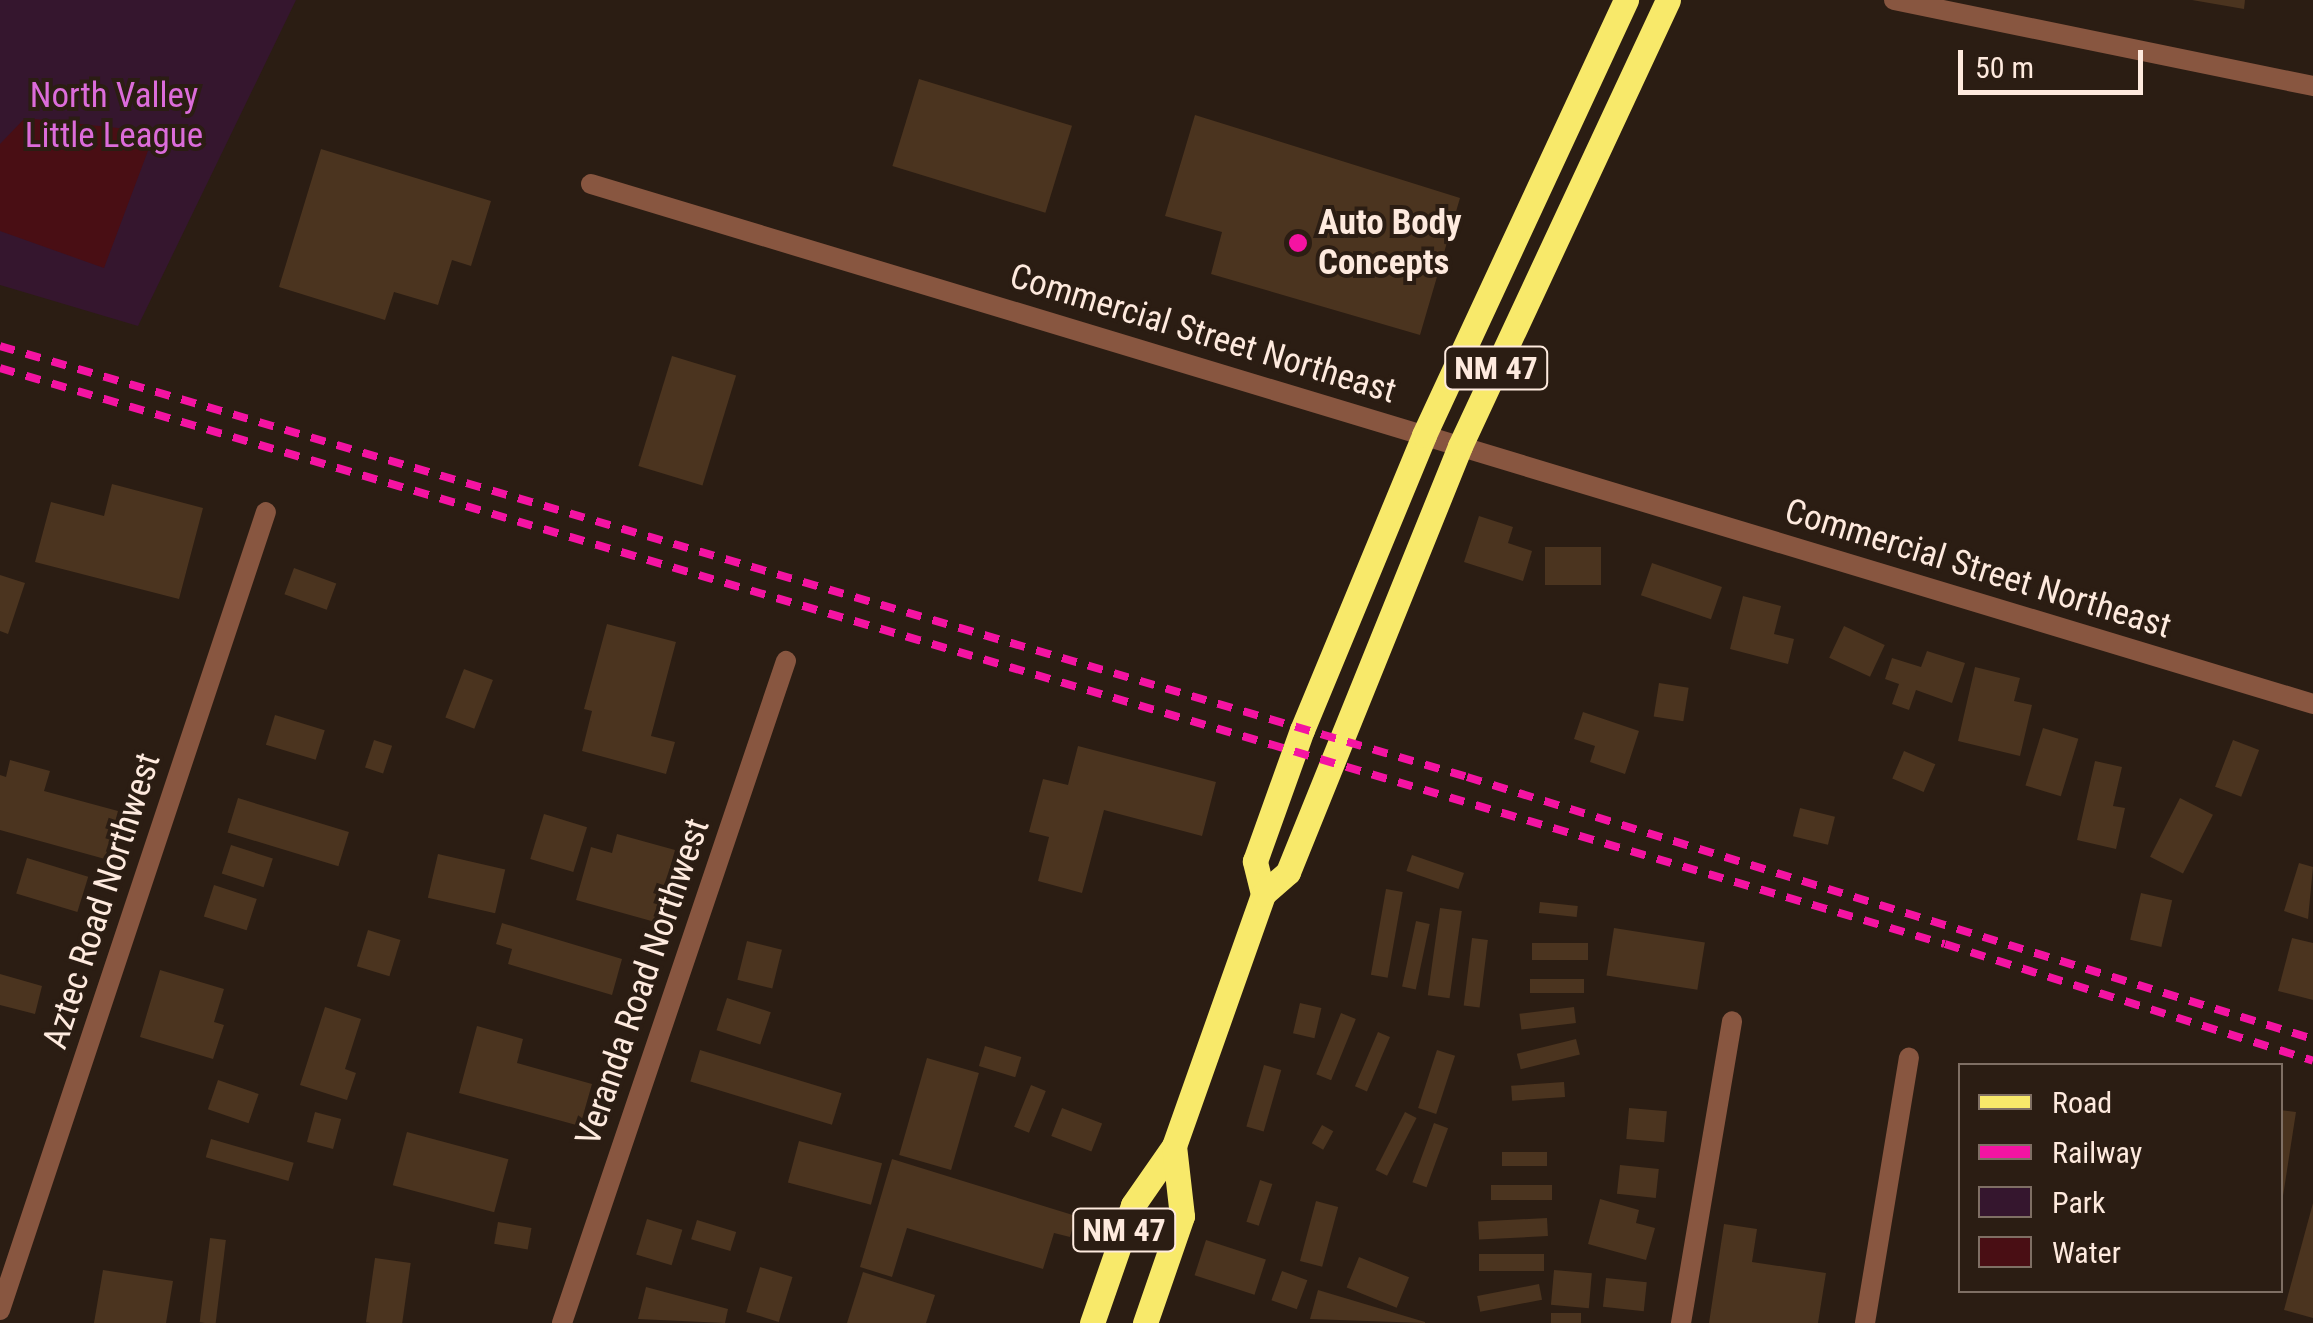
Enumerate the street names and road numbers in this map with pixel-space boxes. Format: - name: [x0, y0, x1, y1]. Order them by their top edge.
- street label: Commercial Street Northeast: [1005, 255, 1401, 413]
- road number: NM 47: [1444, 341, 1548, 395]
- street label: Commercial Street Northeast: [1780, 490, 2176, 648]
- street label: Aztec Road Northwest: [34, 748, 170, 1054]
- street label: Veranda Road Northwest: [567, 813, 719, 1151]
- road number: NM 47: [1072, 1203, 1176, 1257]

